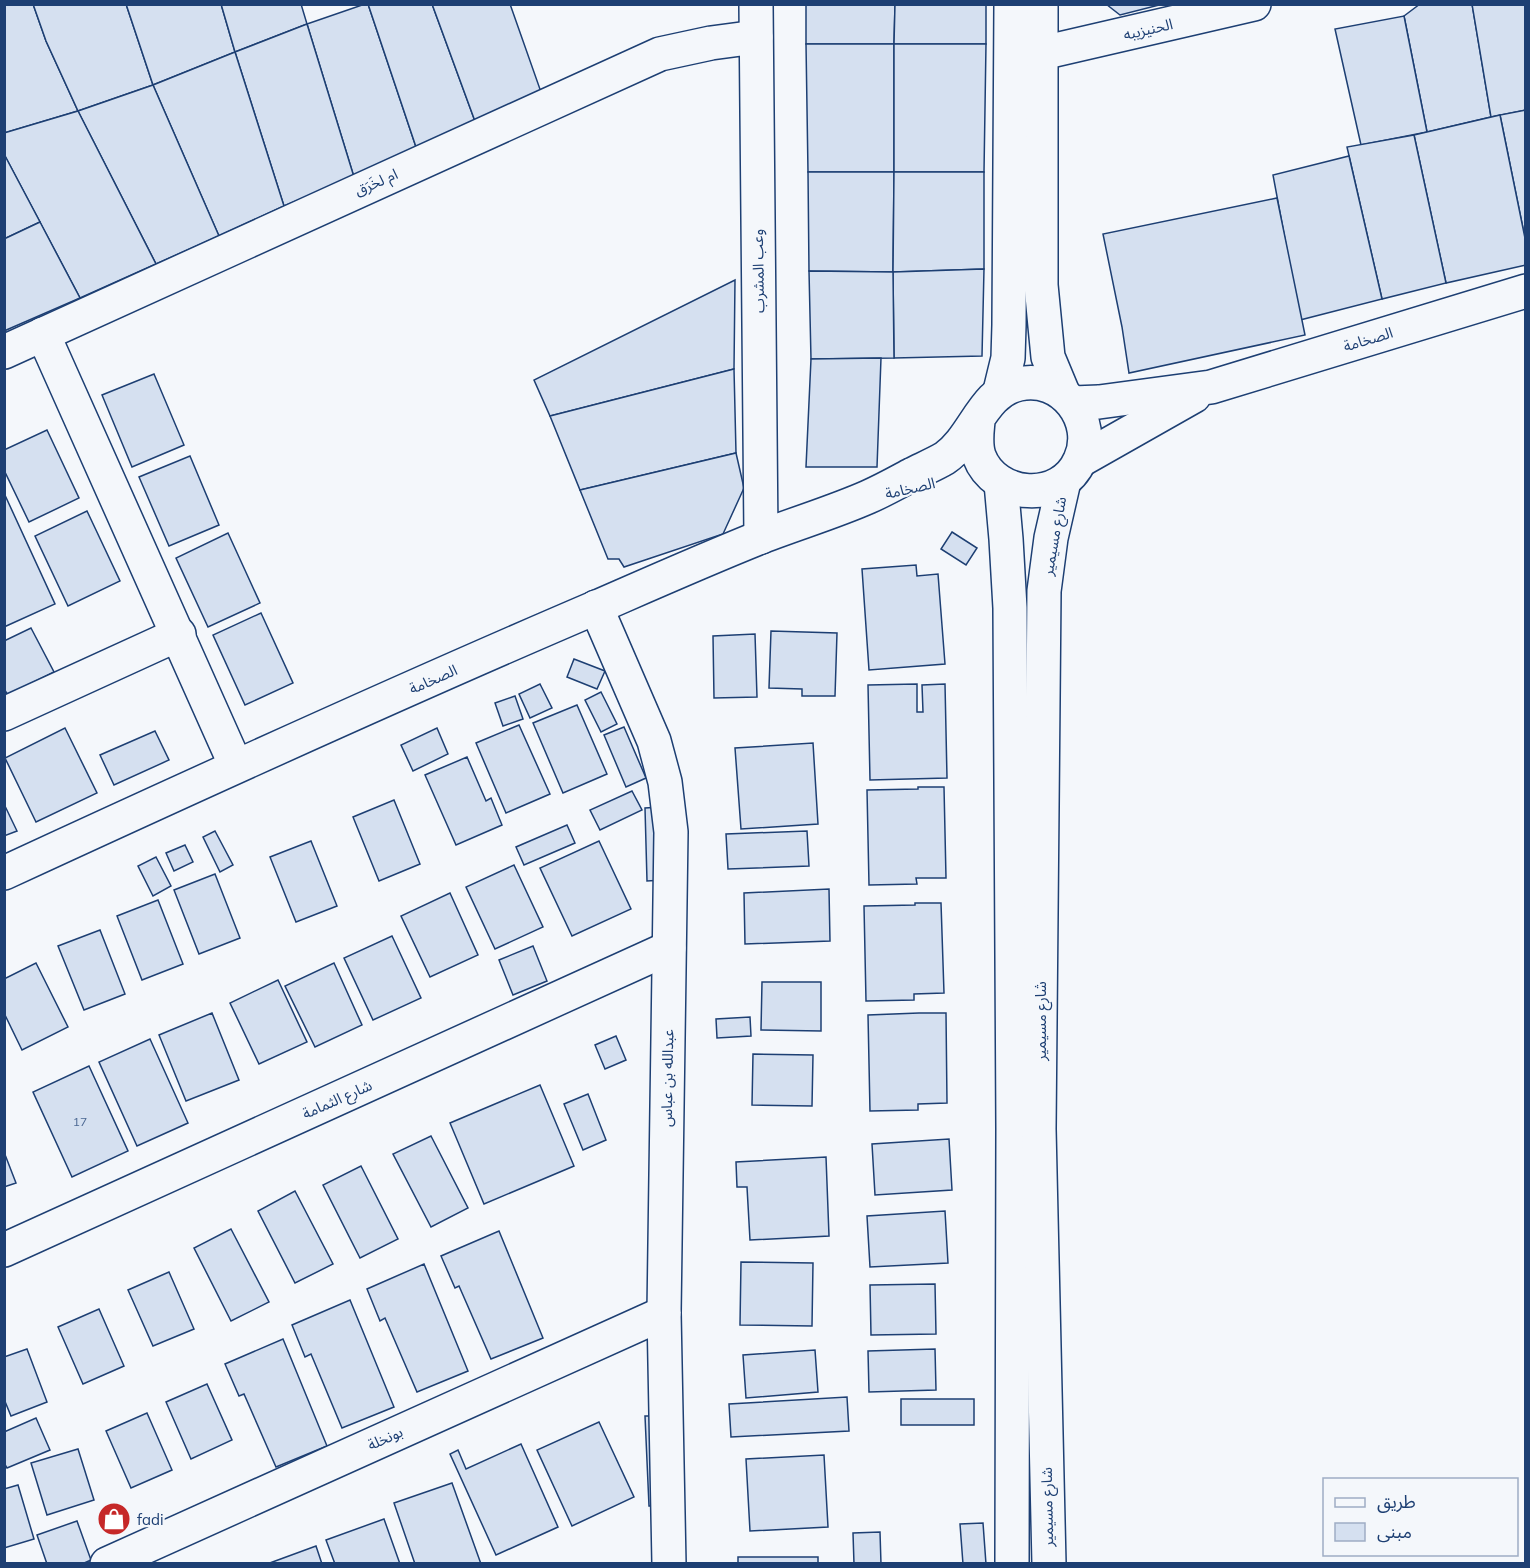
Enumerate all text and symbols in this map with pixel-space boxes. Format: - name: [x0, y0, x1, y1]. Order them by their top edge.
- street label: الحنيزيبه: [1121, 14, 1175, 44]
- street label: ام لخَرَق: [351, 164, 401, 202]
- street label: وعب المشرب: [748, 229, 768, 313]
- street label: الصخامة: [1341, 322, 1395, 356]
- street label: الصخامة: [883, 473, 937, 503]
- street label: شارع مسيمير: [1038, 495, 1073, 578]
- street label: الصخامة: [406, 660, 460, 698]
- street label: شارع مسيمير: [1031, 981, 1053, 1062]
- street label: عبدالله بن عباس: [657, 1028, 677, 1127]
- street label: شارع الثمامة: [299, 1075, 376, 1126]
- house number: 17: [73, 1114, 87, 1129]
- street label: بونخلة: [364, 1422, 406, 1454]
- street label: شارع مسيمير: [1037, 1467, 1060, 1548]
- legend: [1323, 1478, 1518, 1556]
- text: طريق: [1377, 1490, 1416, 1513]
- shop icon: fadi: [96, 1501, 132, 1537]
- place label: fadi: [137, 1510, 164, 1529]
- text: مبنى: [1377, 1520, 1412, 1543]

